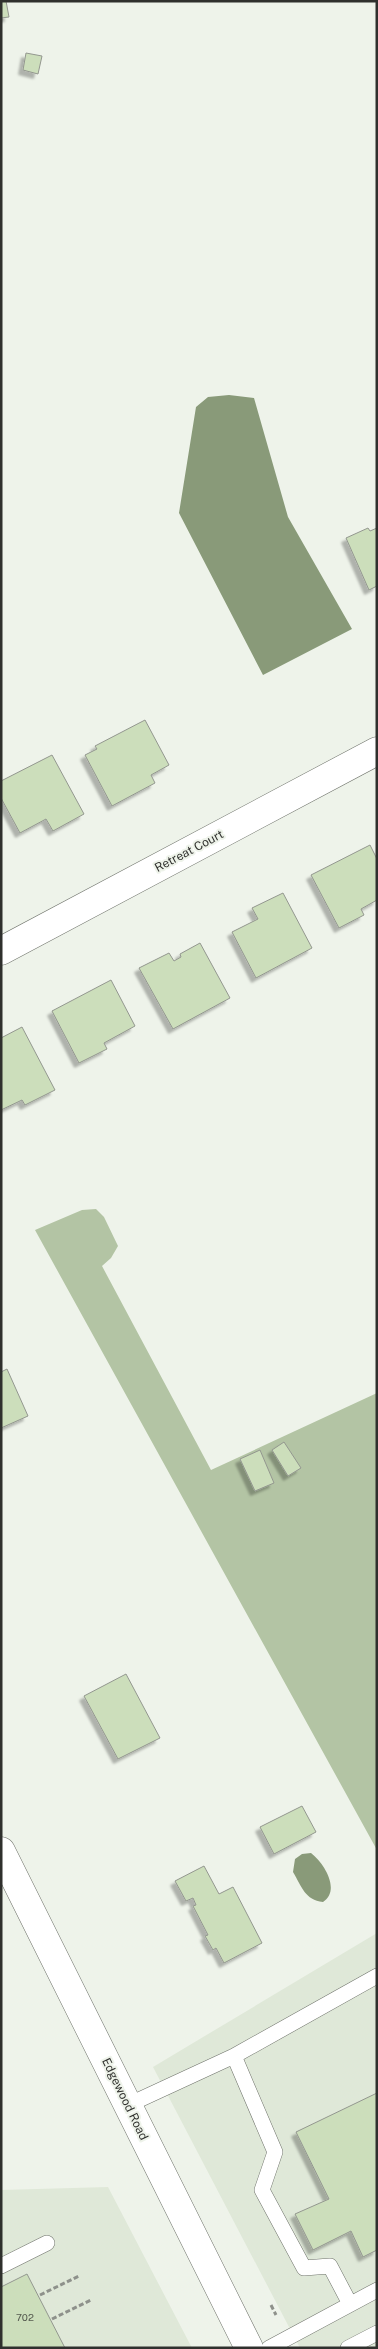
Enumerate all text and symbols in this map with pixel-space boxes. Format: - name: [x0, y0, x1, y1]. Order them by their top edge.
- street label: Retreat Court: [152, 827, 226, 875]
- street label: Edgewood Road: [99, 2056, 151, 2142]
- house number: 702: [16, 2311, 34, 2323]

